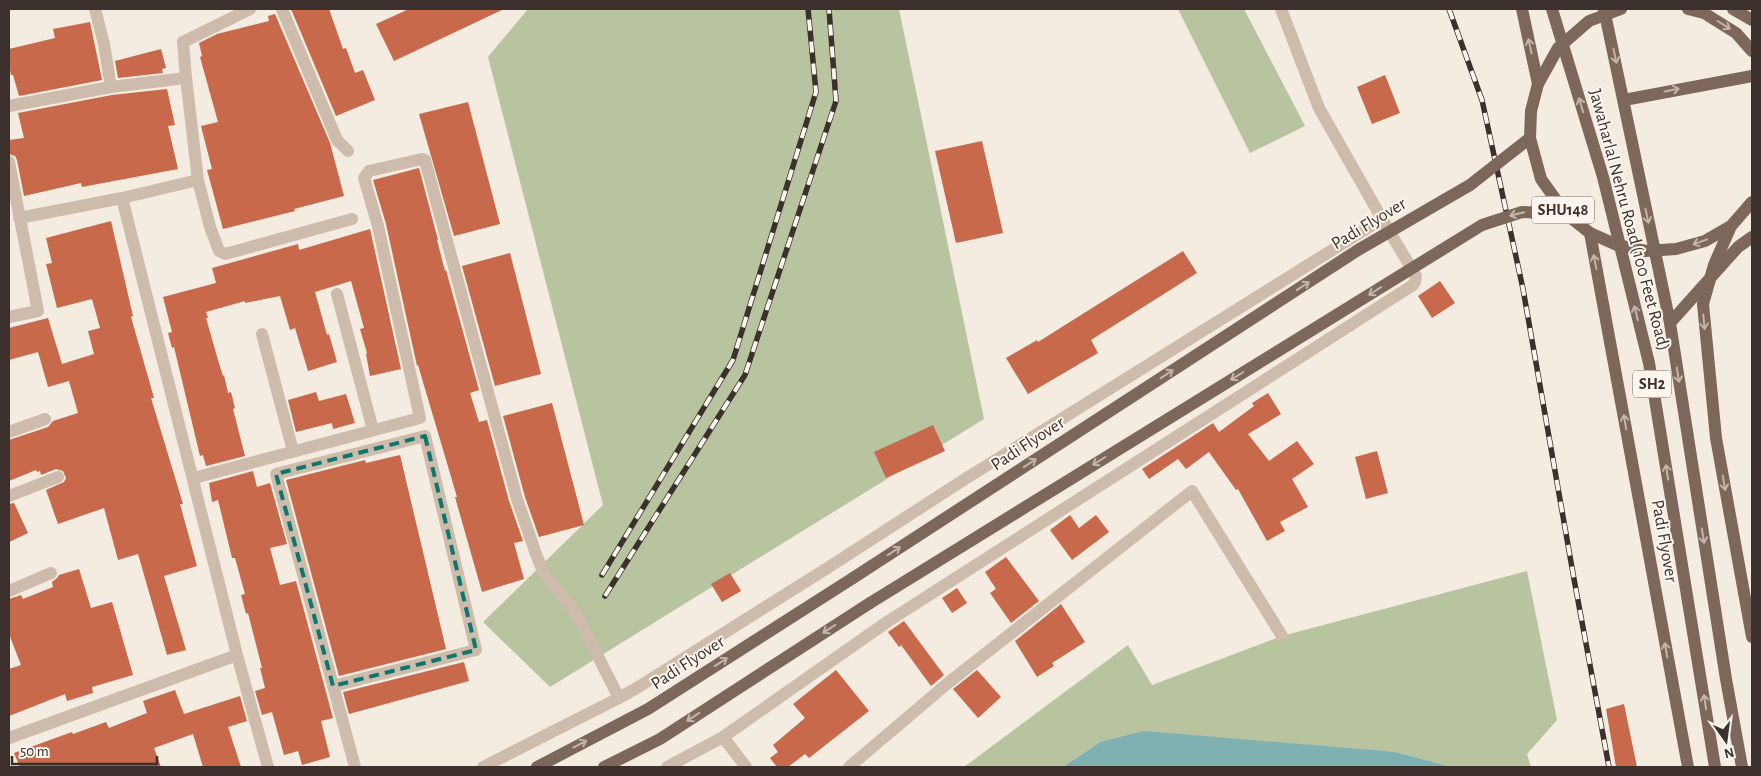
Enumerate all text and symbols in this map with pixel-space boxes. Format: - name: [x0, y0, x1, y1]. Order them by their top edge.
- one-way arrow: [1716, 20, 1730, 30]
- one-way arrow: [1525, 39, 1534, 55]
- one-way arrow: [1611, 48, 1620, 64]
- one-way arrow: [1664, 85, 1680, 95]
- street label: Jawaharlal Nehru Road (100 Feet Road): [1585, 87, 1673, 353]
- one-way arrow: [1576, 98, 1585, 114]
- street label: Padi Flyover: [1329, 195, 1410, 253]
- road number: SHU148: [1532, 196, 1594, 224]
- one-way arrow: [1643, 207, 1653, 223]
- one-way arrow: [1510, 210, 1526, 219]
- one-way arrow: [1693, 238, 1708, 247]
- one-way arrow: [1590, 254, 1599, 270]
- one-way arrow: [1296, 281, 1310, 291]
- one-way arrow: [1369, 286, 1383, 296]
- one-way arrow: [1631, 305, 1641, 321]
- one-way arrow: [1700, 313, 1709, 329]
- one-way arrow: [1674, 367, 1684, 383]
- one-way arrow: [1159, 369, 1173, 379]
- road number: SH2: [1633, 370, 1671, 398]
- one-way arrow: [1231, 372, 1245, 382]
- street label: Padi Flyover: [988, 414, 1068, 474]
- one-way arrow: [1619, 414, 1629, 430]
- one-way arrow: [1023, 457, 1037, 467]
- one-way arrow: [1092, 457, 1106, 467]
- one-way arrow: [1661, 465, 1671, 481]
- one-way arrow: [1719, 475, 1729, 491]
- street label: Padi Flyover: [1648, 498, 1680, 584]
- one-way arrow: [1699, 527, 1709, 543]
- one-way arrow: [887, 546, 901, 556]
- one-way arrow: [823, 624, 837, 634]
- street label: Padi Flyover: [648, 633, 728, 693]
- one-way arrow: [1661, 643, 1671, 659]
- one-way arrow: [713, 657, 727, 667]
- one-way arrow: [1699, 694, 1709, 710]
- one-way arrow: [686, 713, 700, 723]
- north arrow: [1701, 716, 1751, 766]
- scale bar: [12, 734, 158, 766]
- one-way arrow: [573, 739, 587, 749]
- text: 50 m: [20, 744, 49, 759]
- text: N: [1722, 745, 1735, 761]

